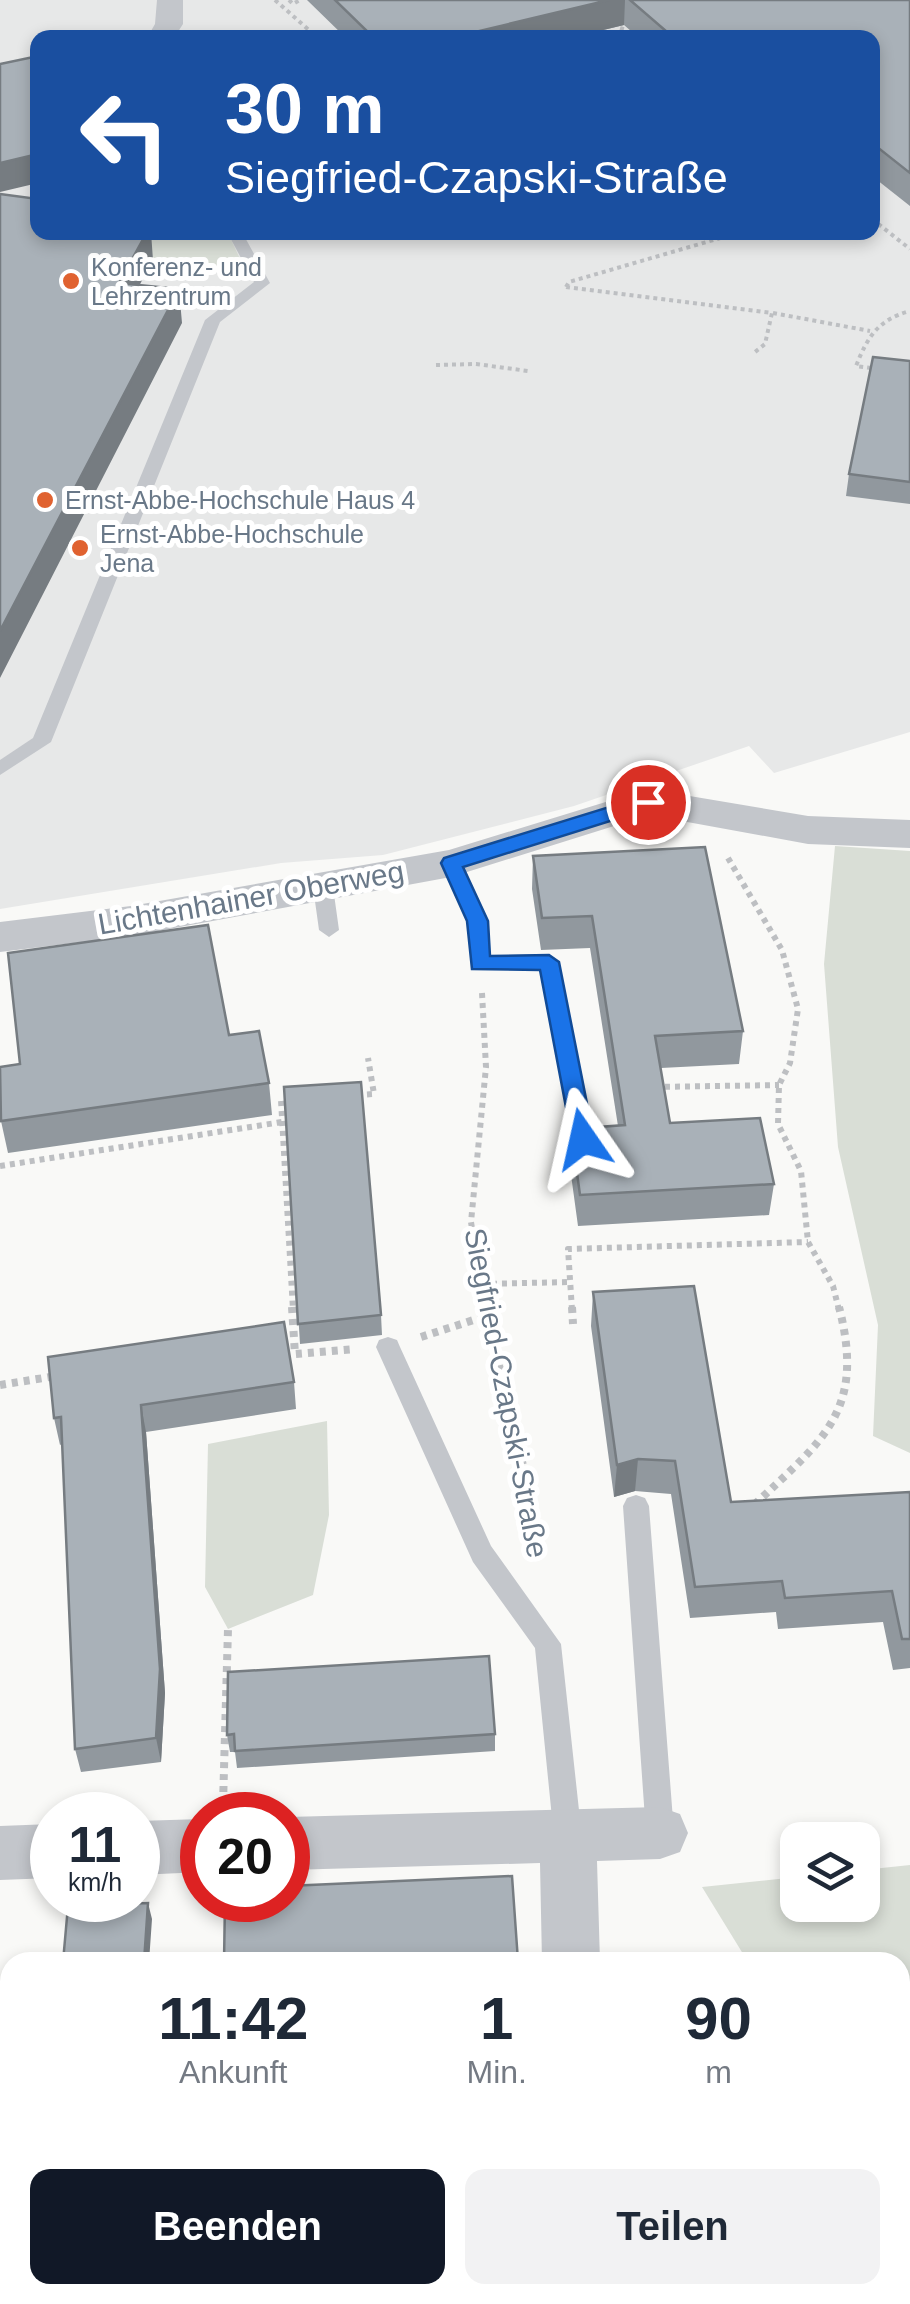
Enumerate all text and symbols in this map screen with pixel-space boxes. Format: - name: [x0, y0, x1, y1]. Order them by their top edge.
- icon: left: [60, 70, 190, 200]
- text: 30 m: [225, 70, 385, 148]
- text: Siegfried-Czapski-Straße: [225, 152, 728, 203]
- place label: Konferenz- und Lehrzentrum: [91, 253, 262, 310]
- marker: Konferenz- und Lehrzentrum: [60, 270, 82, 292]
- place label: Ernst-Abbe-Hochschule Haus 4: [65, 486, 415, 514]
- marker: Ernst-Abbe-Hochschule Haus 4: [34, 489, 56, 511]
- place label: Ernst-Abbe-Hochschule Jena: [100, 520, 364, 577]
- marker: Ernst-Abbe-Hochschule Jena: [69, 537, 91, 559]
- pin: [606, 760, 691, 845]
- icon: arrive: [621, 775, 676, 830]
- street label: Lichtenhainer Oberweg: [95, 854, 407, 941]
- position arrow: [531, 1087, 635, 1191]
- street label: Siegfried-Czapski-Straße: [458, 1225, 555, 1561]
- speed limit sign: 20: [180, 1792, 310, 1922]
- text: 11: [69, 1817, 121, 1873]
- map controls: [780, 1822, 880, 1922]
- button: layers: [780, 1822, 880, 1922]
- text: km/h: [68, 1868, 122, 1896]
- text: 11:42: [158, 1985, 308, 2052]
- text: 1: [480, 1985, 513, 2052]
- text: 90: [685, 1985, 752, 2052]
- text: Ankunft: [179, 2054, 287, 2090]
- text: Min.: [466, 2054, 527, 2090]
- text: m: [705, 2054, 732, 2090]
- button: Beenden: [30, 2169, 445, 2284]
- button: Teilen: [465, 2169, 880, 2284]

